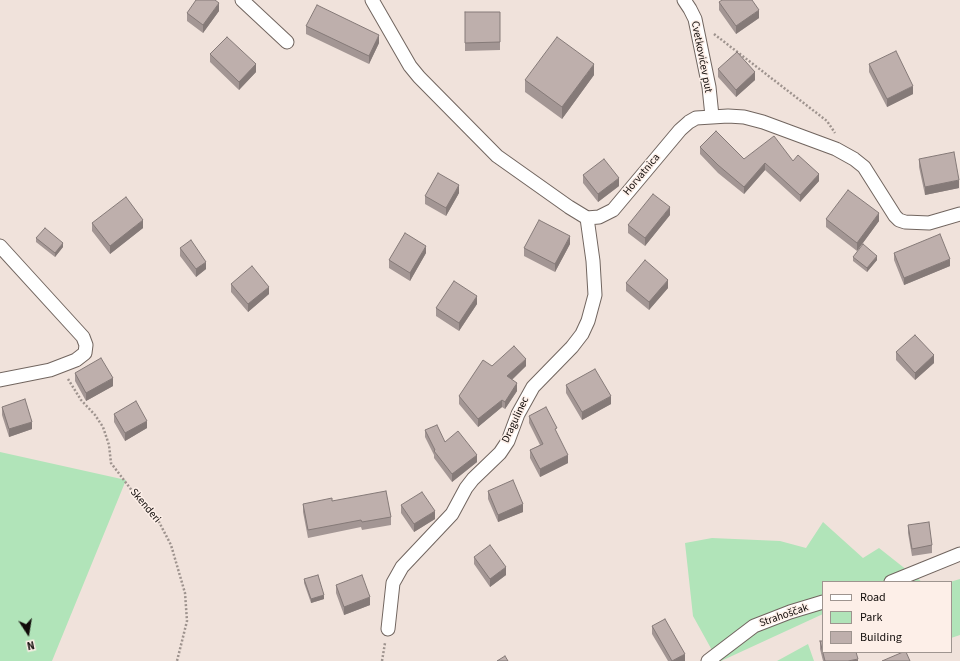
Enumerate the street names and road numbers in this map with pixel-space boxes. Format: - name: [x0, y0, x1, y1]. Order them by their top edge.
- street label: Cvetkovićev put: [688, 20, 714, 94]
- street label: Horvatnica: [621, 151, 663, 199]
- street label: Dragulinec: [500, 395, 532, 445]
- street label: Skenderi: [127, 486, 163, 526]
- street label: Strahoščak: [758, 601, 810, 631]

